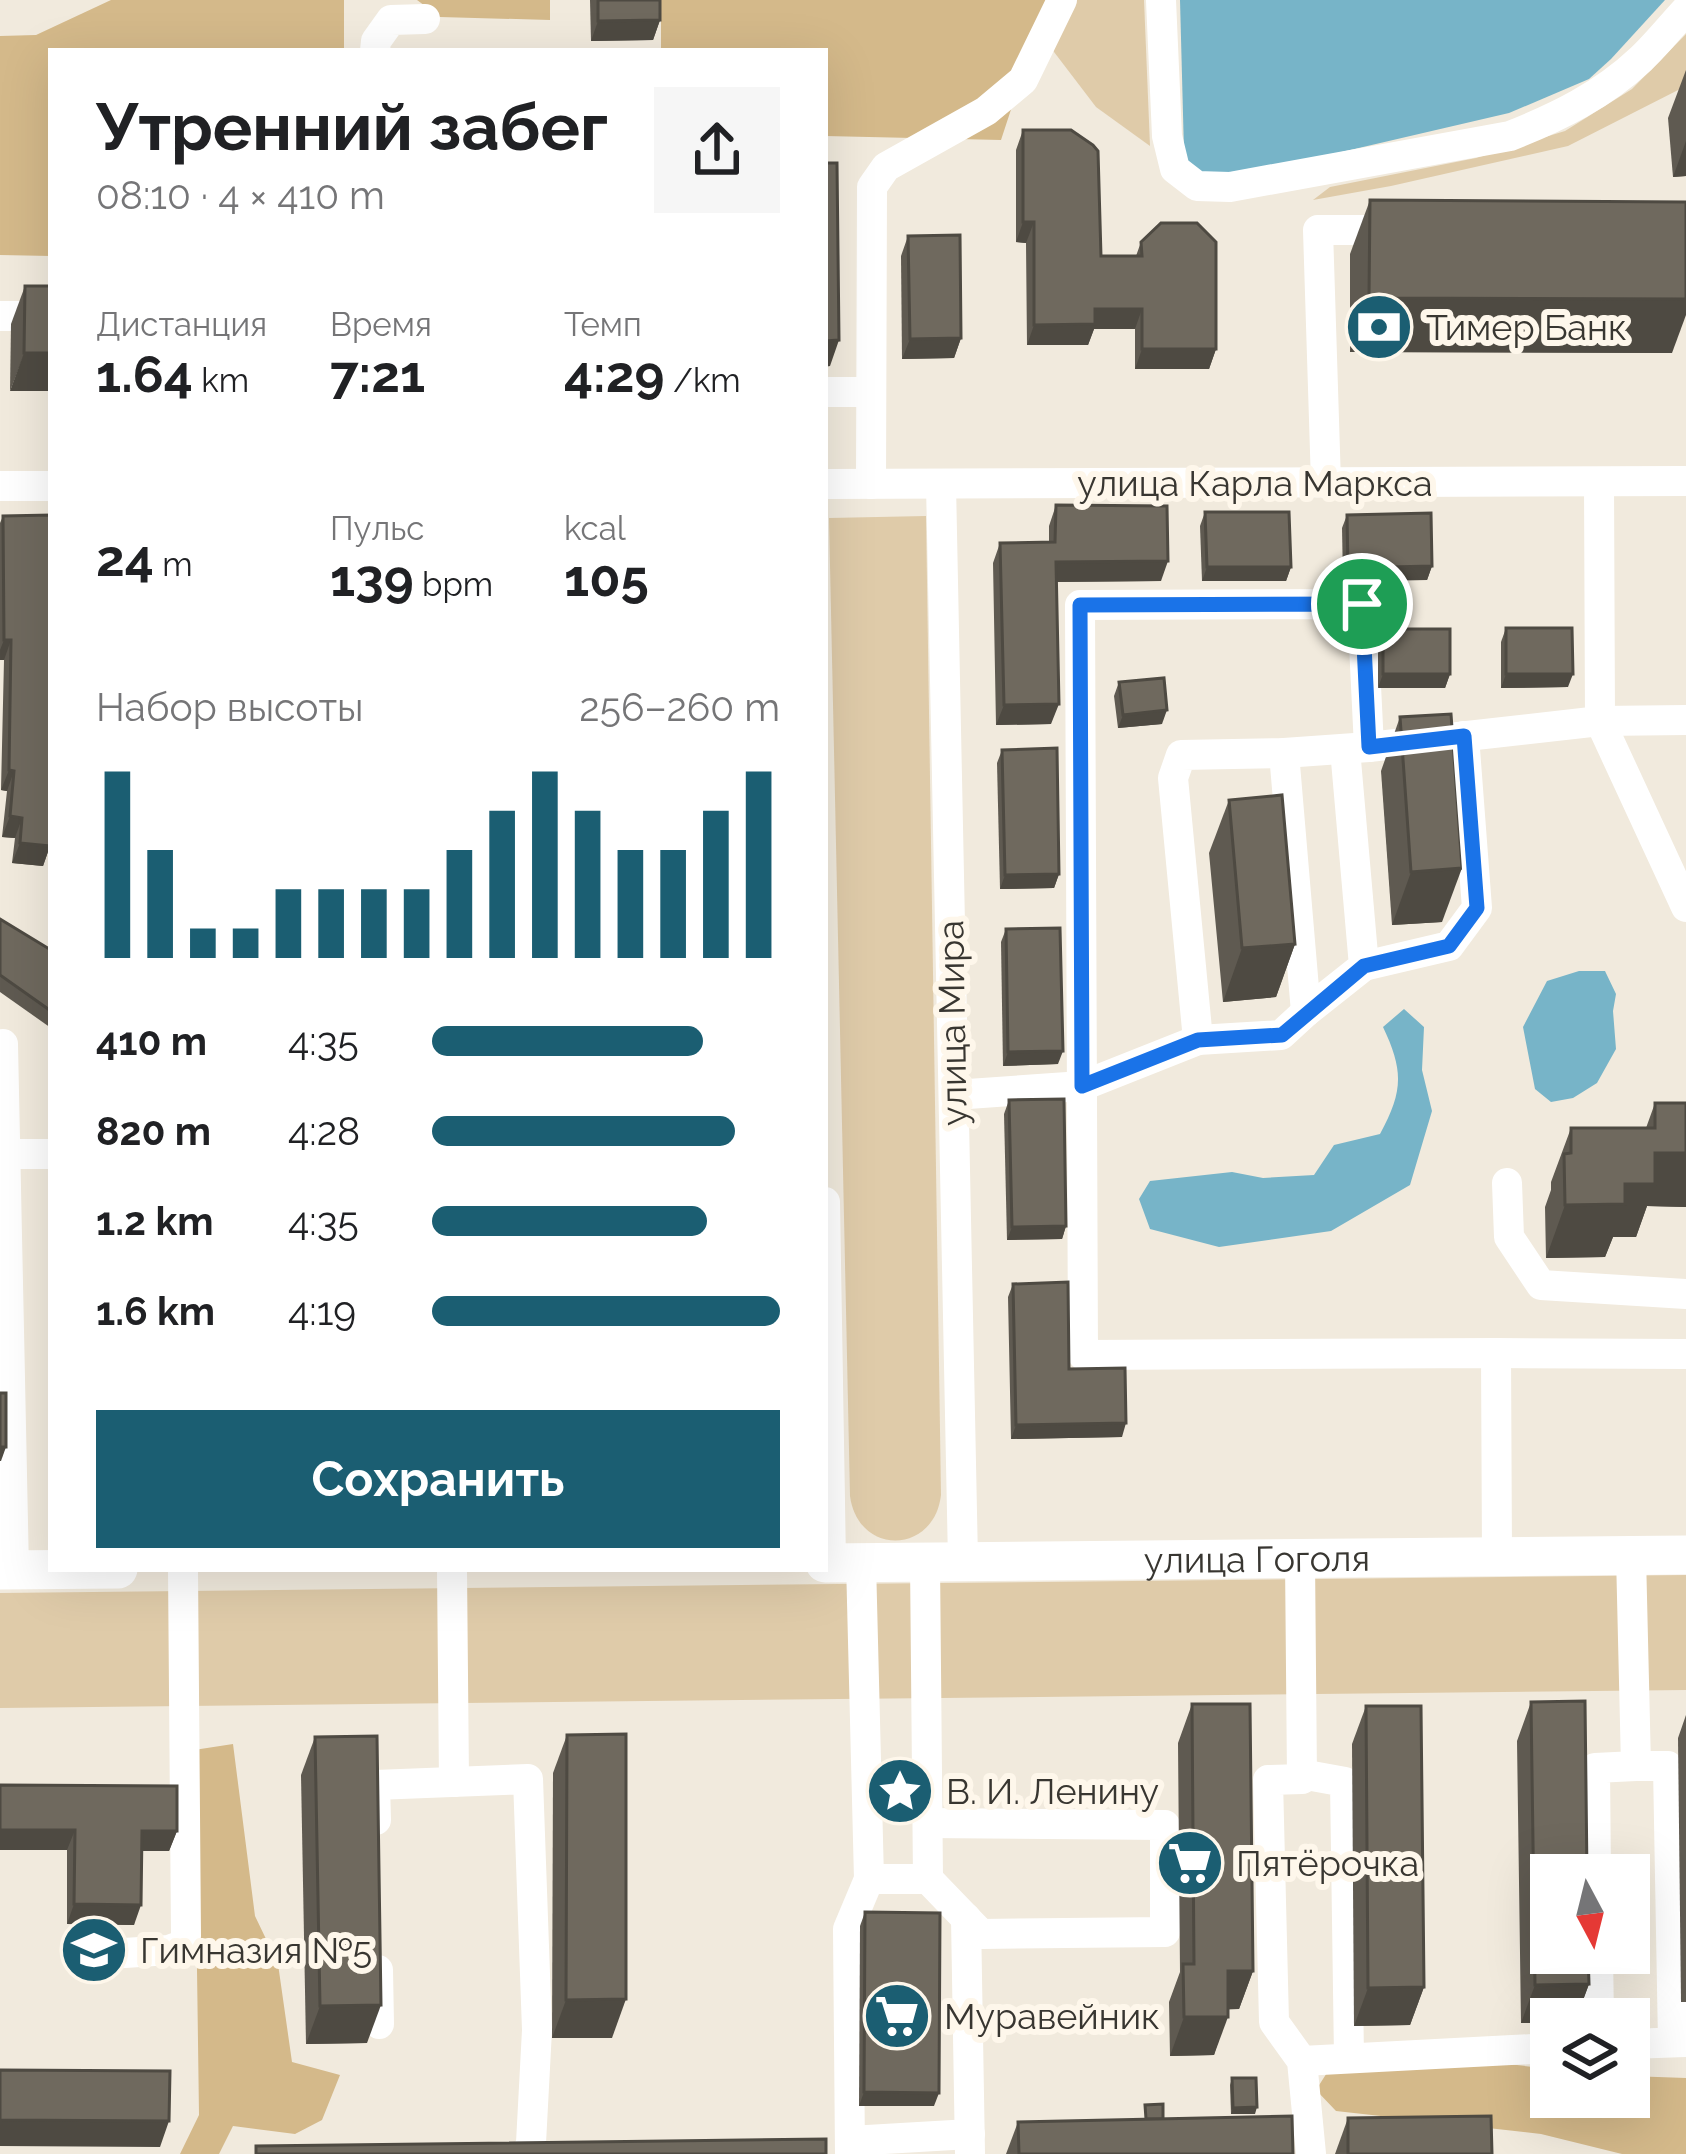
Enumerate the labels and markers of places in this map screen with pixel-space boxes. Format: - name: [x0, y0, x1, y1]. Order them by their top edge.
- bank icon: Тимер Банк: [1344, 292, 1414, 362]
- place label: Тимер Банк: [1426, 306, 1627, 348]
- pin: [1311, 553, 1413, 655]
- place icon: В. И. Ленину: [865, 1756, 935, 1826]
- place label: В. И. Ленину: [946, 1770, 1159, 1812]
- supermarket icon: Пятёрочка: [1155, 1828, 1225, 1898]
- place label: Пятёрочка: [1236, 1842, 1419, 1884]
- school or university icon: Гимназия №5: [59, 1915, 129, 1985]
- place label: Гимназия №5: [140, 1929, 372, 1971]
- supermarket icon: Муравейник: [862, 1981, 932, 2051]
- place label: Муравейник: [944, 1995, 1160, 2037]

